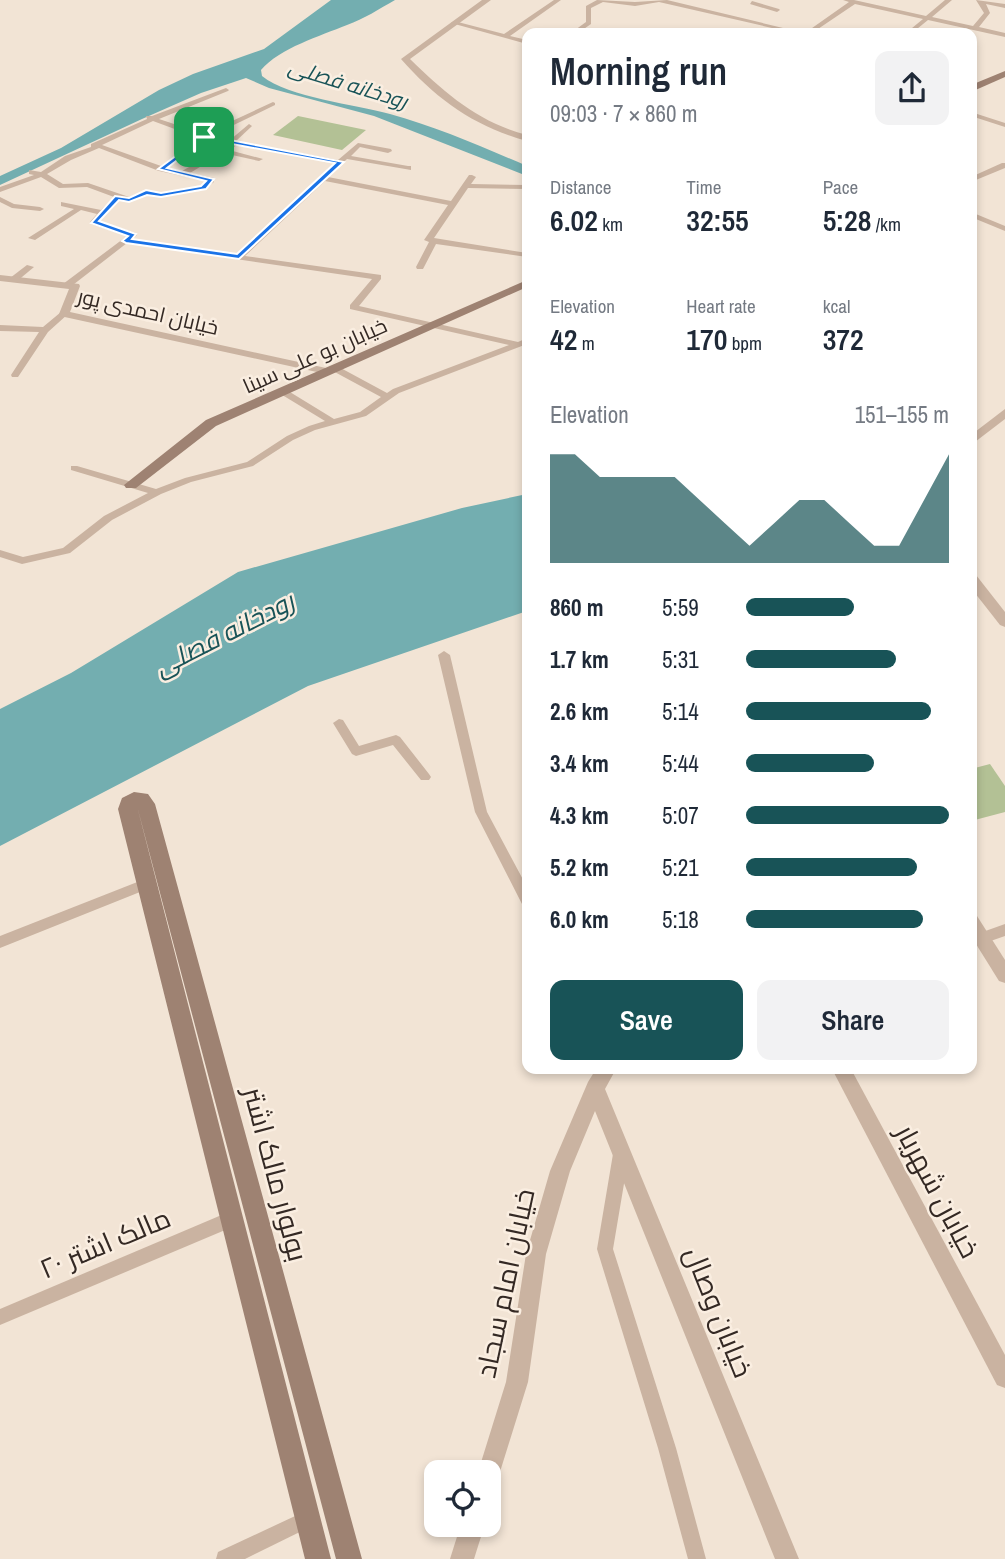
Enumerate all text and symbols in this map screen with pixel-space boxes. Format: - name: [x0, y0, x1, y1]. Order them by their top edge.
- text: Morning run: [550, 46, 727, 97]
- button: share: [875, 51, 949, 125]
- water label: رودخانه فصلی: [285, 52, 413, 116]
- text: 09:03 · 7 × 860 m: [550, 98, 697, 129]
- pin: [174, 107, 234, 167]
- icon: arrive: [185, 118, 223, 156]
- text: Distance: [550, 174, 611, 200]
- text: Time: [686, 174, 721, 200]
- text: Pace: [823, 174, 858, 200]
- text: 6.02: [550, 200, 598, 240]
- text: 32:55: [686, 200, 749, 240]
- text: 5:28: [823, 200, 871, 240]
- text: km: [598, 211, 623, 237]
- text: /km: [871, 211, 901, 237]
- street label: خیابان احمدی پور: [74, 281, 222, 342]
- text: Elevation: [550, 293, 615, 319]
- text: Heart rate: [686, 293, 756, 319]
- text: kcal: [823, 293, 850, 319]
- street label: خیابان بو علی سینا: [238, 311, 392, 400]
- text: 42: [550, 319, 577, 359]
- text: 170: [686, 319, 727, 359]
- text: 372: [823, 319, 864, 359]
- text: m: [577, 330, 595, 356]
- text: bpm: [727, 330, 762, 356]
- text: Elevation: [550, 399, 629, 430]
- text: 151–155 m: [855, 399, 949, 430]
- water label: رودخانه فصلی: [148, 582, 302, 684]
- text: 860 m: [550, 592, 603, 623]
- text: 5:59: [662, 592, 699, 623]
- text: 1.7 km: [550, 644, 609, 675]
- text: 5:31: [662, 644, 699, 675]
- text: 2.6 km: [550, 696, 609, 727]
- text: 5:14: [662, 696, 699, 727]
- text: 3.4 km: [550, 748, 609, 779]
- text: 5:44: [662, 748, 699, 779]
- text: 4.3 km: [550, 800, 609, 831]
- text: 5:07: [662, 800, 699, 831]
- text: 5.2 km: [550, 852, 609, 883]
- text: 5:21: [662, 852, 699, 883]
- text: 6.0 km: [550, 904, 609, 935]
- text: 5:18: [662, 904, 699, 935]
- button: Save: [550, 980, 743, 1060]
- button: Share: [757, 980, 949, 1060]
- street label: بولوار مالک اشتر: [234, 1081, 318, 1266]
- street label: خیابان شهریار: [886, 1116, 989, 1264]
- street label: خیابان امام سجاد: [466, 1185, 545, 1381]
- street label: مالک اشتر ۲۰: [34, 1198, 176, 1288]
- street label: خیابان وصال: [676, 1241, 762, 1383]
- map controls: [424, 1460, 501, 1537]
- button: locate: [424, 1460, 501, 1537]

